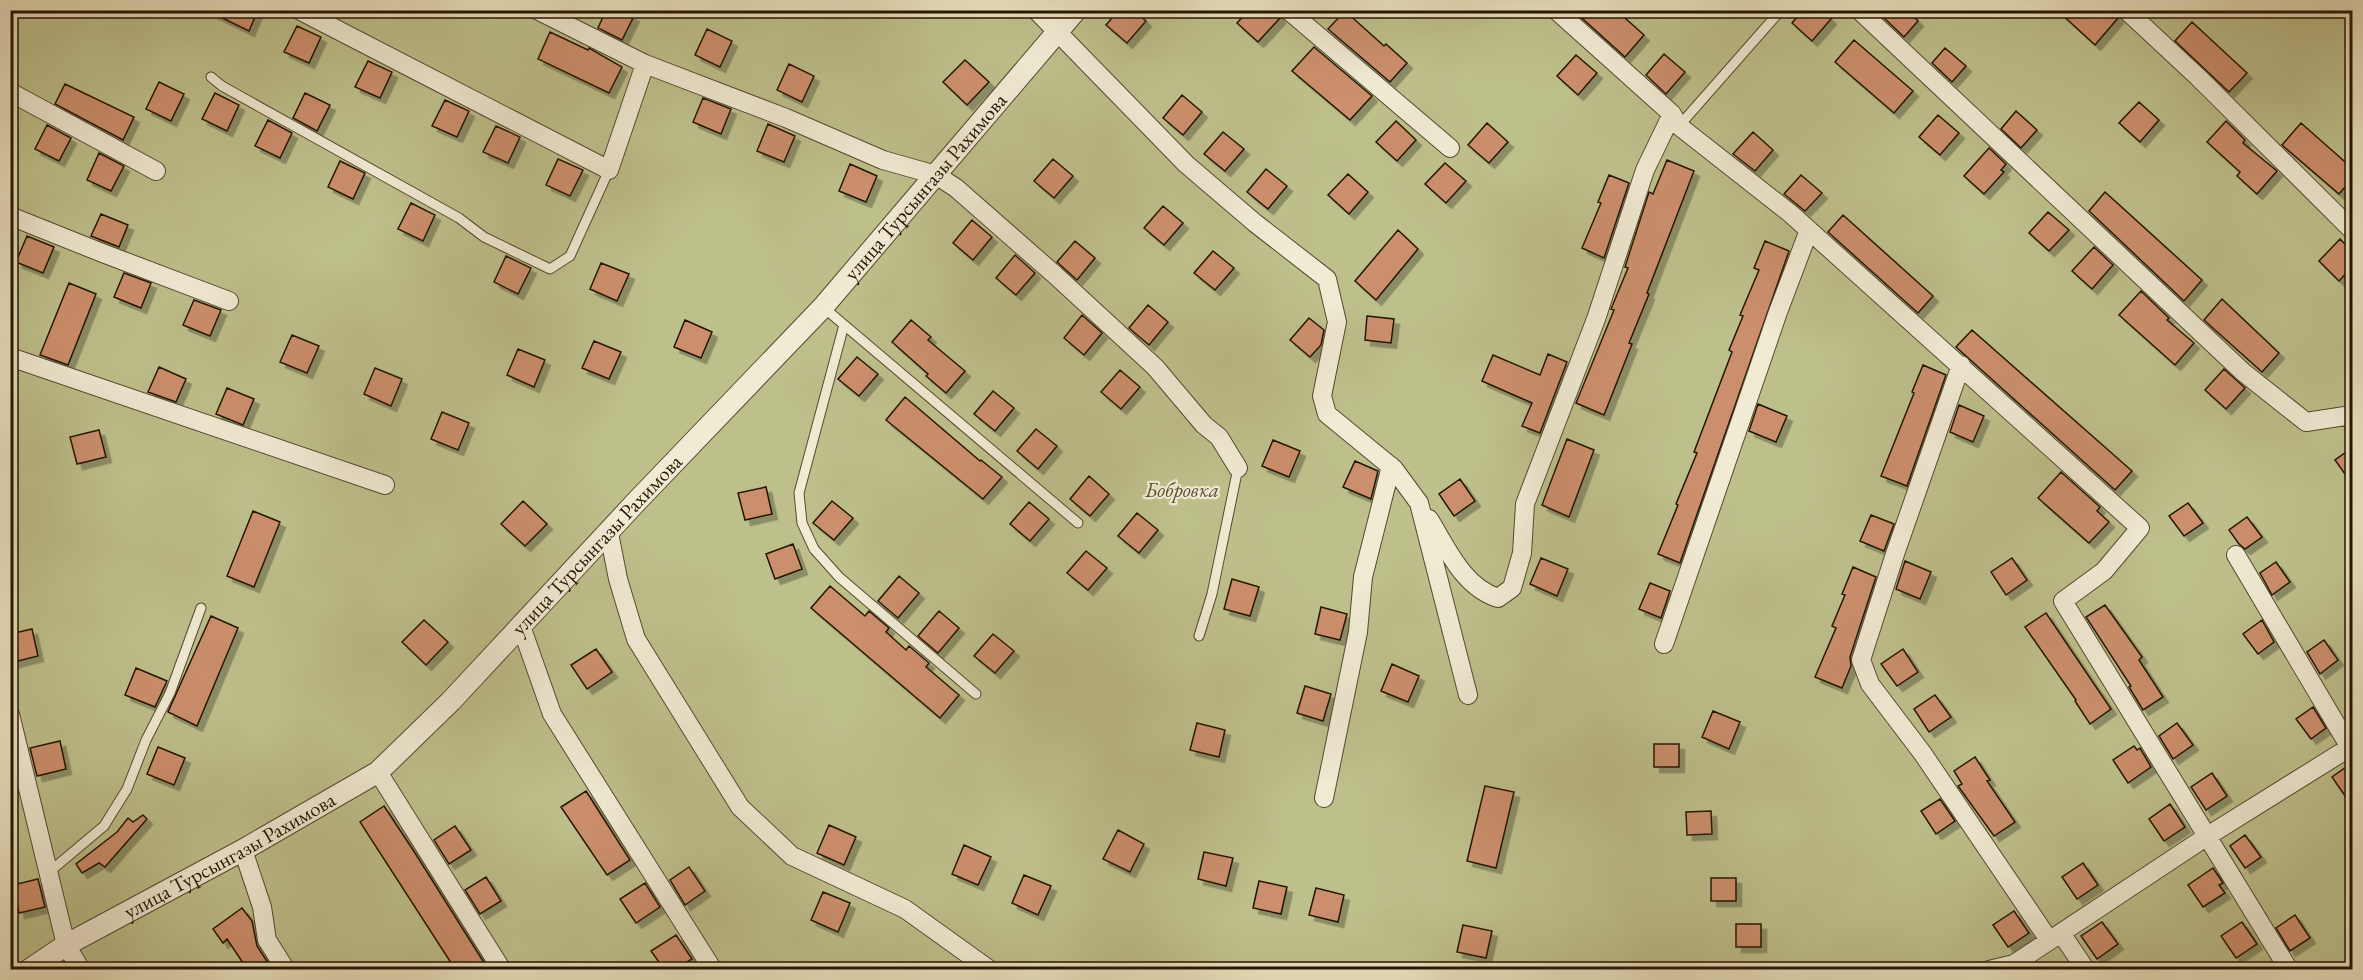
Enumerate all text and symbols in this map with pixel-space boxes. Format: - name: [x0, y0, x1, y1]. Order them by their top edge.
- street label: улица Турсынгазы Рахимова: [838, 87, 1013, 286]
- street label: улица Турсынгазы Рахимова: [505, 448, 688, 640]
- park label: Бобровка: [1144, 476, 1219, 503]
- street label: улица Турсынгазы Рахимова: [119, 785, 340, 925]

